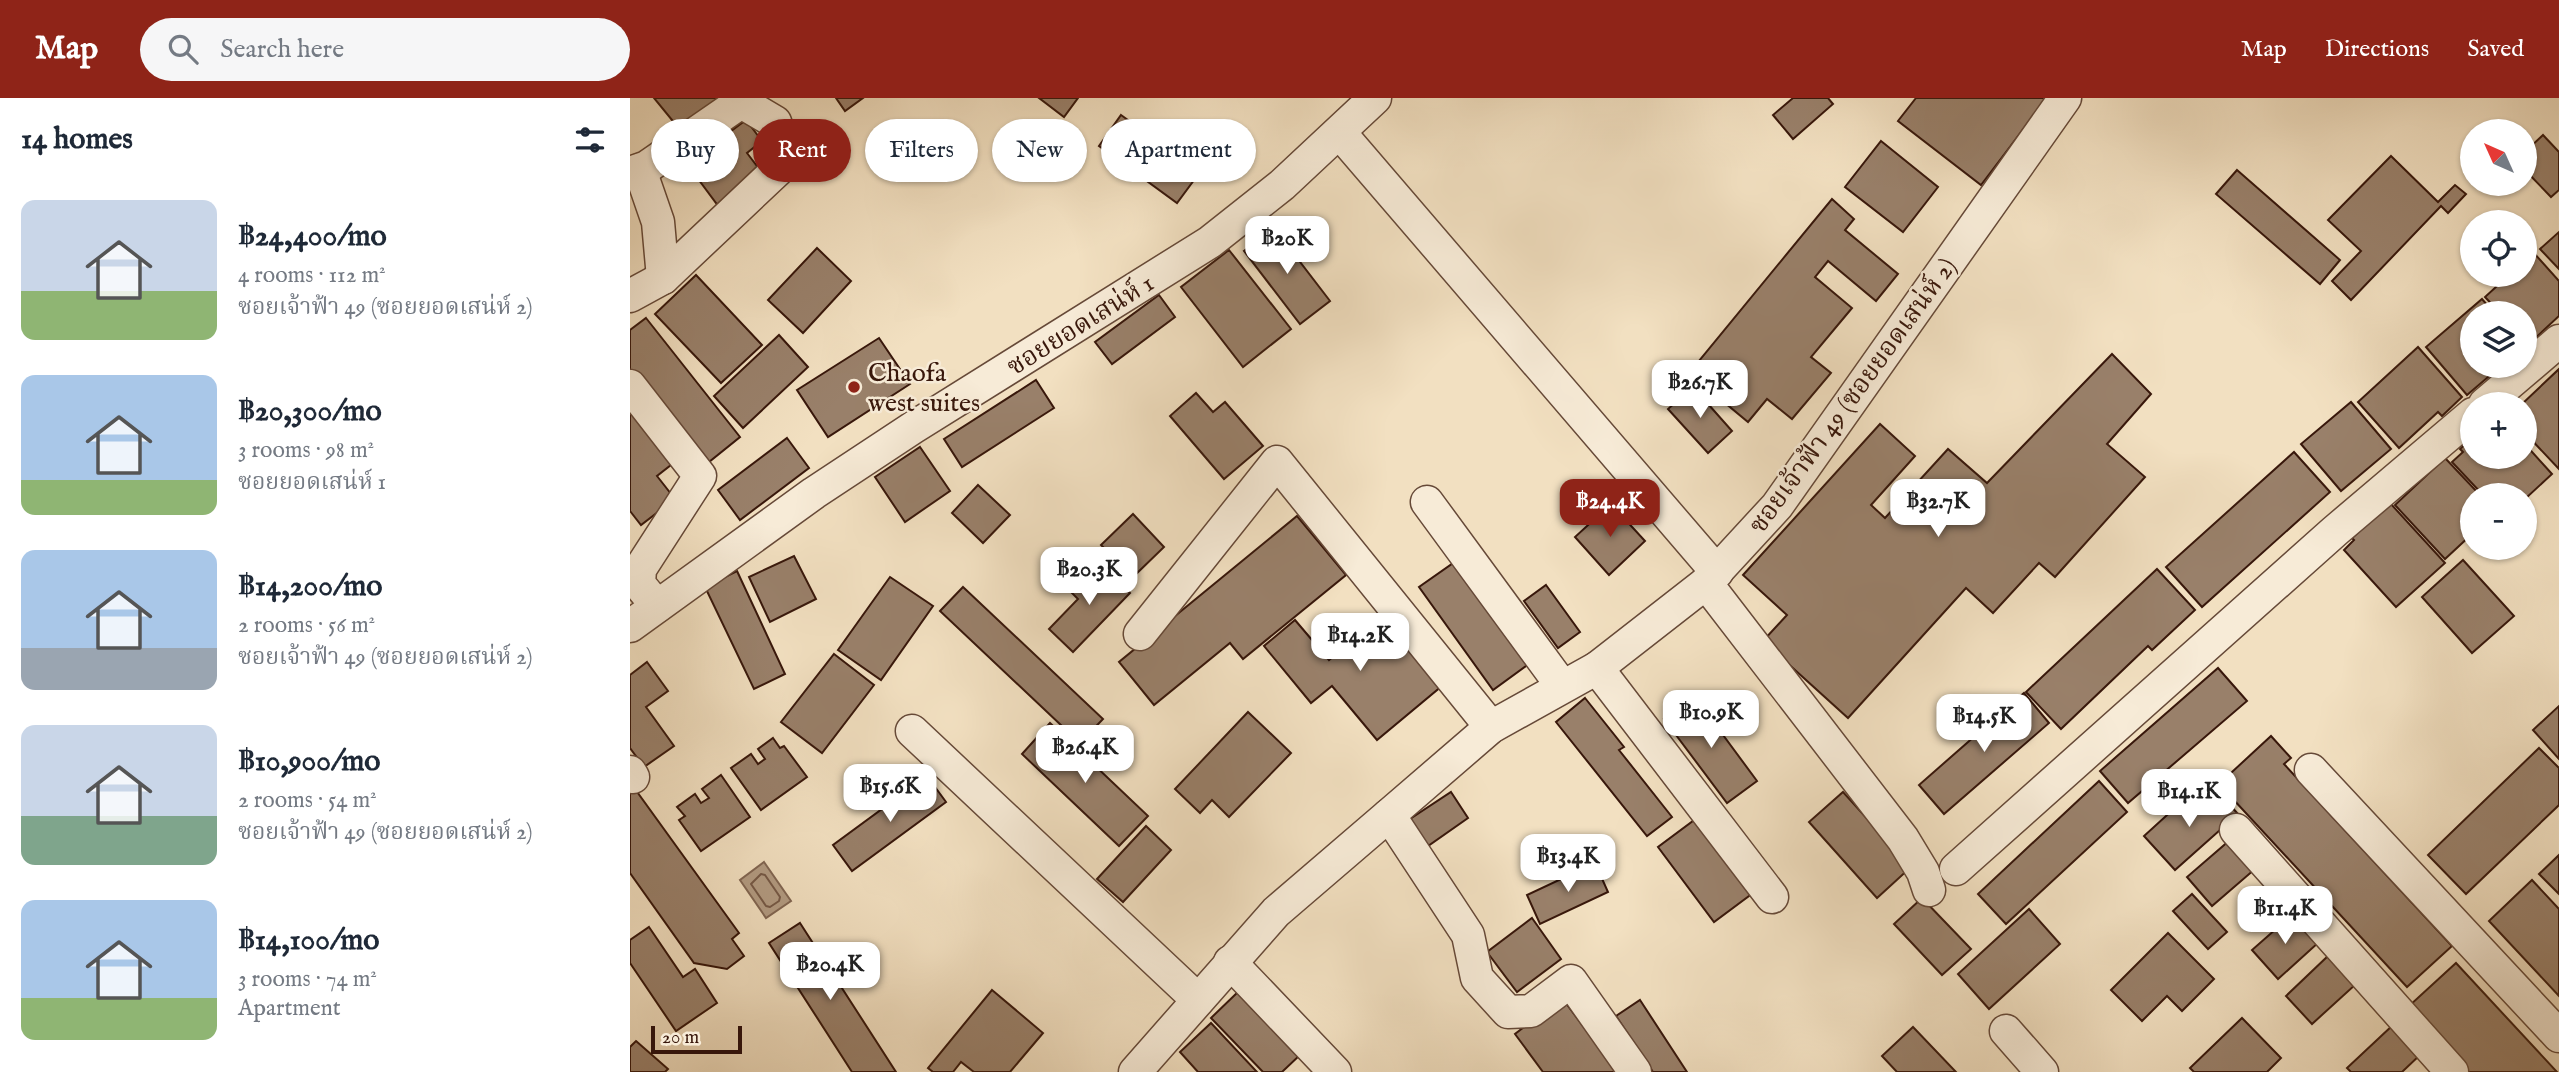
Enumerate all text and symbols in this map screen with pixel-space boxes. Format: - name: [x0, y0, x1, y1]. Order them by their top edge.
- search box: [140, 18, 630, 81]
- text: Map: [35, 28, 98, 70]
- icon: search: [164, 30, 202, 68]
- text: Search here: [220, 33, 344, 66]
- text: Map: [2241, 34, 2287, 65]
- text: Directions: [2325, 34, 2429, 65]
- text: Saved: [2467, 34, 2524, 65]
- chip: Buy: [651, 119, 739, 182]
- chip: Rent: [753, 119, 851, 182]
- chip: Filters: [865, 119, 978, 182]
- chip: New: [992, 119, 1087, 182]
- chip: Apartment: [1101, 119, 1256, 182]
- north arrow: [2460, 119, 2538, 196]
- map controls: [2460, 119, 2537, 560]
- text: 14 homes: [21, 121, 133, 159]
- icon: filters: [571, 121, 609, 159]
- button: locate: [2460, 210, 2537, 287]
- pin: ฿20K: [1246, 216, 1328, 276]
- text: ฿24,400/mo: [238, 218, 387, 256]
- text: ฿20K: [1261, 224, 1313, 253]
- icon: home: [77, 228, 161, 312]
- street label: ซอยเจ้าฟ้า 49 (ซอยยอดเสน่ห์ 2): [1741, 251, 1964, 540]
- text: 4 rooms · 112 m²: [238, 261, 386, 290]
- street label: ซอยยอดเสน่ห์ 1: [1001, 266, 1160, 384]
- text: ซอยเจ้าฟ้า 49 (ซอยยอดเสน่ห์ 2): [238, 293, 533, 322]
- button: layers: [2460, 301, 2537, 378]
- place label: Chaofa west suites: [868, 357, 980, 420]
- pin: ฿26.7K: [1643, 360, 1757, 420]
- text: ฿26.7K: [1668, 368, 1732, 397]
- marker: Chaofa west suites: [846, 379, 862, 395]
- button: +: [2460, 392, 2537, 469]
- text: ฿20,300/mo: [238, 393, 382, 431]
- icon: home: [77, 403, 161, 487]
- text: 3 rooms · 98 m²: [238, 436, 374, 465]
- text: ซอยยอดเสน่ห์ 1: [238, 468, 386, 497]
- pin: ฿24.4K: [1553, 480, 1667, 539]
- pin: ฿32.7K: [1881, 480, 1995, 539]
- button: −: [2460, 483, 2537, 560]
- text: ฿24.4K: [1576, 487, 1644, 516]
- text: ฿32.7K: [1906, 487, 1970, 516]
- pin: ฿20.3K: [1032, 547, 1146, 607]
- text: ฿20.3K: [1056, 555, 1122, 584]
- text: ฿14,200/mo: [238, 568, 382, 606]
- icon: home: [77, 578, 161, 662]
- text: 2 rooms · 56 m²: [238, 611, 375, 640]
- pin: ฿14.2K: [1303, 614, 1417, 673]
- text: ฿14.2K: [1327, 621, 1393, 650]
- text: ซอยเจ้าฟ้า 49 (ซอยยอดเสน่ห์ 2): [238, 643, 533, 672]
- pin: ฿10.9K: [1654, 690, 1768, 750]
- pin: ฿14.5K: [1927, 694, 2041, 754]
- text: ฿10.9K: [1679, 698, 1743, 727]
- text: ฿14.5K: [1952, 702, 2016, 731]
- pin: ฿26.4K: [1028, 726, 1142, 785]
- text: ฿26.4K: [1052, 733, 1118, 762]
- text: ฿10,900/mo: [238, 743, 381, 781]
- icon: home: [77, 753, 161, 837]
- pin: ฿15.6K: [833, 764, 947, 824]
- pin: ฿14.1K: [2132, 770, 2246, 829]
- text: ฿15.6K: [859, 772, 921, 801]
- text: ฿14.1K: [2157, 777, 2221, 806]
- text: 2 rooms · 54 m²: [238, 786, 377, 815]
- text: ซอยเจ้าฟ้า 49 (ซอยยอดเสน่ห์ 2): [238, 818, 533, 847]
- pin: ฿13.4K: [1511, 834, 1625, 894]
- text: ฿13.4K: [1536, 842, 1600, 871]
- pin: ฿11.4K: [2228, 886, 2342, 946]
- text: ฿11.4K: [2253, 894, 2317, 923]
- text: ฿14,100/mo: [238, 922, 379, 960]
- icon: home: [77, 928, 161, 1012]
- pin: ฿20.4K: [773, 942, 887, 1002]
- text: ฿20.4K: [796, 950, 864, 979]
- text: 3 rooms · 74 m²: [238, 965, 377, 994]
- text: Apartment: [238, 994, 341, 1023]
- scale bar: [651, 1023, 742, 1055]
- text: 20 m: [662, 1026, 699, 1050]

